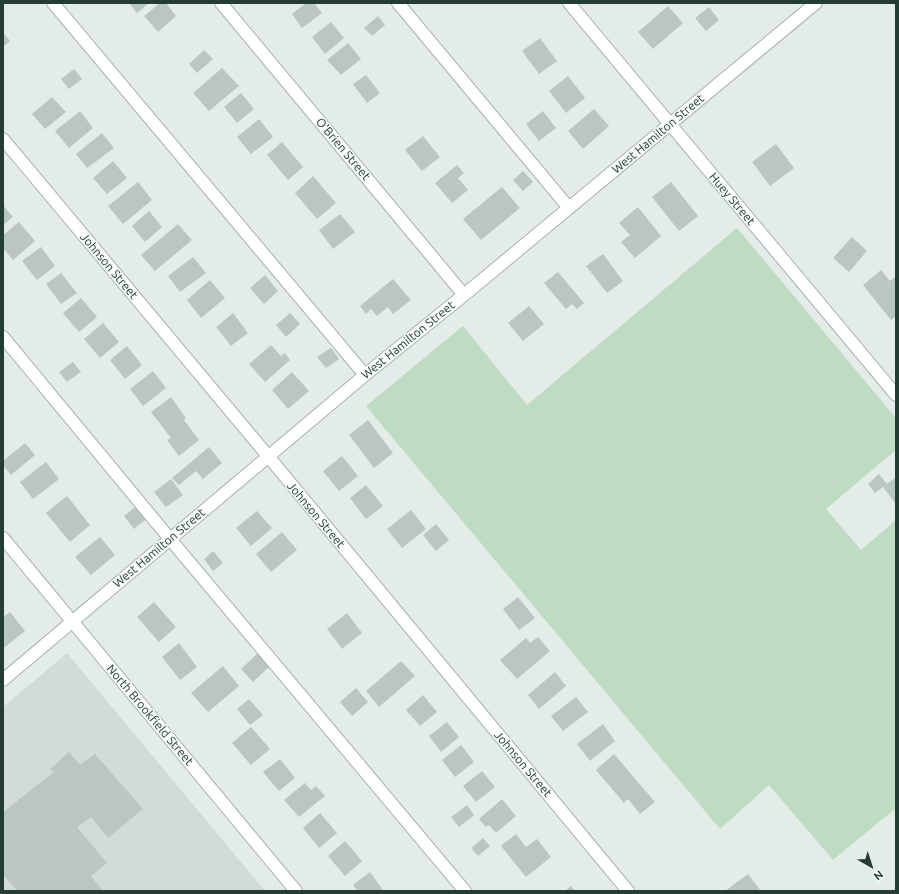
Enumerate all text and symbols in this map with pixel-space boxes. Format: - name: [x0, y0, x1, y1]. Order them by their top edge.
- street label: West Hamilton Street: [609, 91, 707, 177]
- street label: O'Brien Street: [313, 115, 373, 183]
- street label: Huey Street: [706, 170, 758, 228]
- street label: Johnson Street: [77, 230, 141, 302]
- street label: West Hamilton Street: [358, 298, 458, 382]
- street label: Johnson Street: [284, 479, 348, 551]
- street label: West Hamilton Street: [110, 505, 208, 591]
- street label: North Brookfield Street: [104, 662, 196, 768]
- street label: Johnson Street: [491, 728, 555, 800]
- north arrow: [851, 846, 891, 886]
- text: N: [872, 868, 886, 883]

